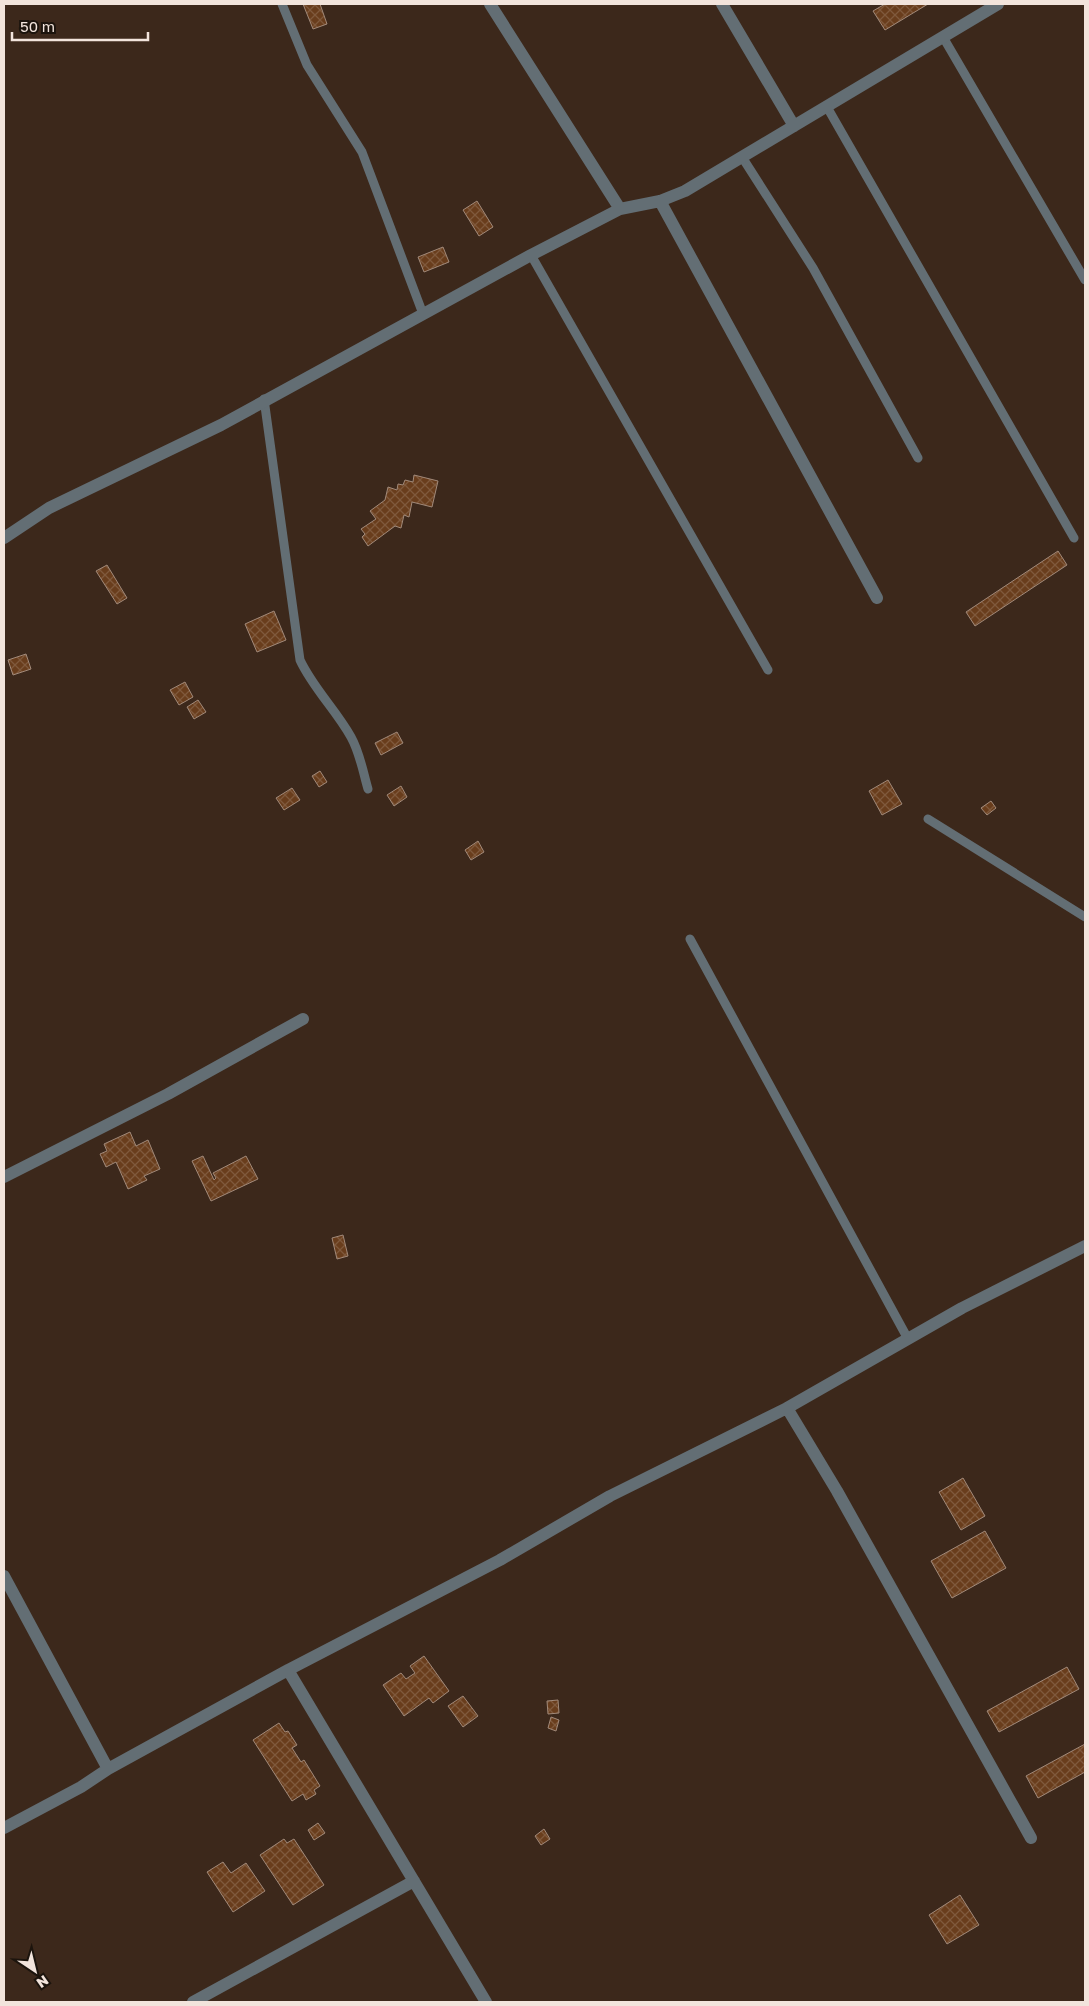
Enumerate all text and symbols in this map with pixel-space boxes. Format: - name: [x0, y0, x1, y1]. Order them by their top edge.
- scale bar: [12, 10, 149, 42]
- text: 50 m: [20, 17, 55, 35]
- north arrow: [10, 1946, 60, 1996]
- text: N: [34, 1972, 52, 1992]

